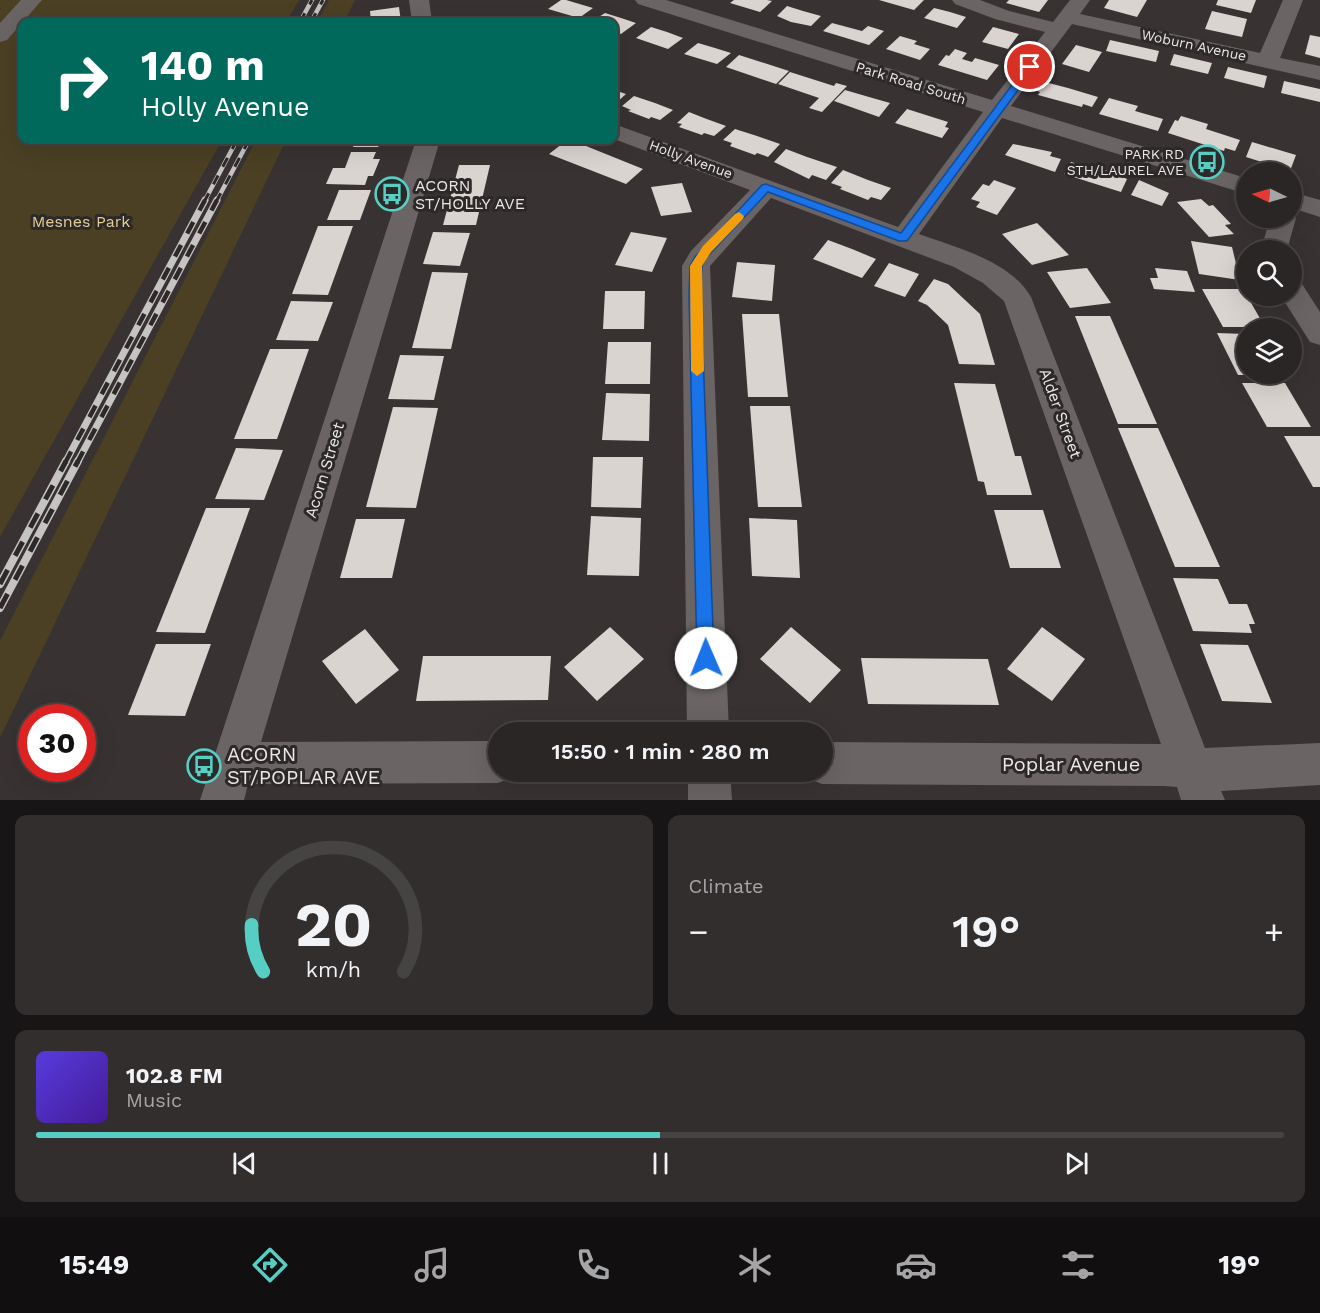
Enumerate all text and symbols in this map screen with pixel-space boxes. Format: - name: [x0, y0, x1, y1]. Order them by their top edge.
- street label: Woburn Avenue: [1140, 26, 1248, 64]
- text: 140 m: [141, 41, 265, 90]
- pin: [1004, 41, 1055, 92]
- icon: right: [42, 42, 120, 120]
- icon: arrive: [1013, 50, 1046, 83]
- street label: Park Road South: [854, 59, 968, 107]
- text: Holly Avenue: [141, 91, 310, 123]
- street label: Holly Avenue: [647, 137, 735, 181]
- bus stop icon: PARK RD STH/LAUREL AVE: [1189, 144, 1225, 180]
- place label: PARK RD STH/LAUREL AVE: [1067, 146, 1184, 178]
- north arrow: [1236, 162, 1302, 228]
- map controls: [1236, 162, 1302, 384]
- bus stop icon: ACORN ST/HOLLY AVE: [374, 176, 410, 212]
- place label: ACORN ST/HOLLY AVE: [415, 176, 525, 213]
- park label: Mesnes Park: [32, 212, 130, 231]
- button: search: [1236, 240, 1302, 306]
- button: layers: [1236, 318, 1302, 384]
- street label: Alder Street: [1035, 366, 1086, 461]
- street label: Acorn Street: [301, 420, 348, 520]
- position arrow: [674, 626, 738, 690]
- speed limit sign: 30: [18, 704, 96, 782]
- text: 15:50 · 1 min · 280 m: [552, 739, 770, 764]
- place label: ACORN ST/POPLAR AVE: [227, 742, 380, 789]
- bus stop icon: ACORN ST/POPLAR AVE: [186, 748, 222, 784]
- street label: Poplar Avenue: [1002, 752, 1140, 776]
- text: Climate: [689, 874, 764, 898]
- text: 20: [295, 888, 372, 961]
- text: 19°: [952, 905, 1020, 958]
- text: −: [689, 912, 708, 951]
- text: +: [1264, 912, 1284, 951]
- text: km/h: [306, 957, 361, 982]
- text: 102.8 FM: [126, 1063, 223, 1088]
- text: Music: [126, 1088, 182, 1112]
- icon: previous: [228, 1147, 261, 1180]
- icon: pause: [644, 1147, 677, 1180]
- icon: next: [1060, 1147, 1093, 1180]
- icon: directions: [249, 1244, 291, 1286]
- icon: music: [411, 1244, 453, 1286]
- icon: phone: [572, 1244, 614, 1286]
- icon: climate: [734, 1244, 776, 1286]
- icon: car: [895, 1244, 937, 1286]
- icon: filters: [1057, 1244, 1099, 1286]
- text: 15:49: [60, 1249, 129, 1281]
- text: 19°: [1219, 1249, 1260, 1281]

